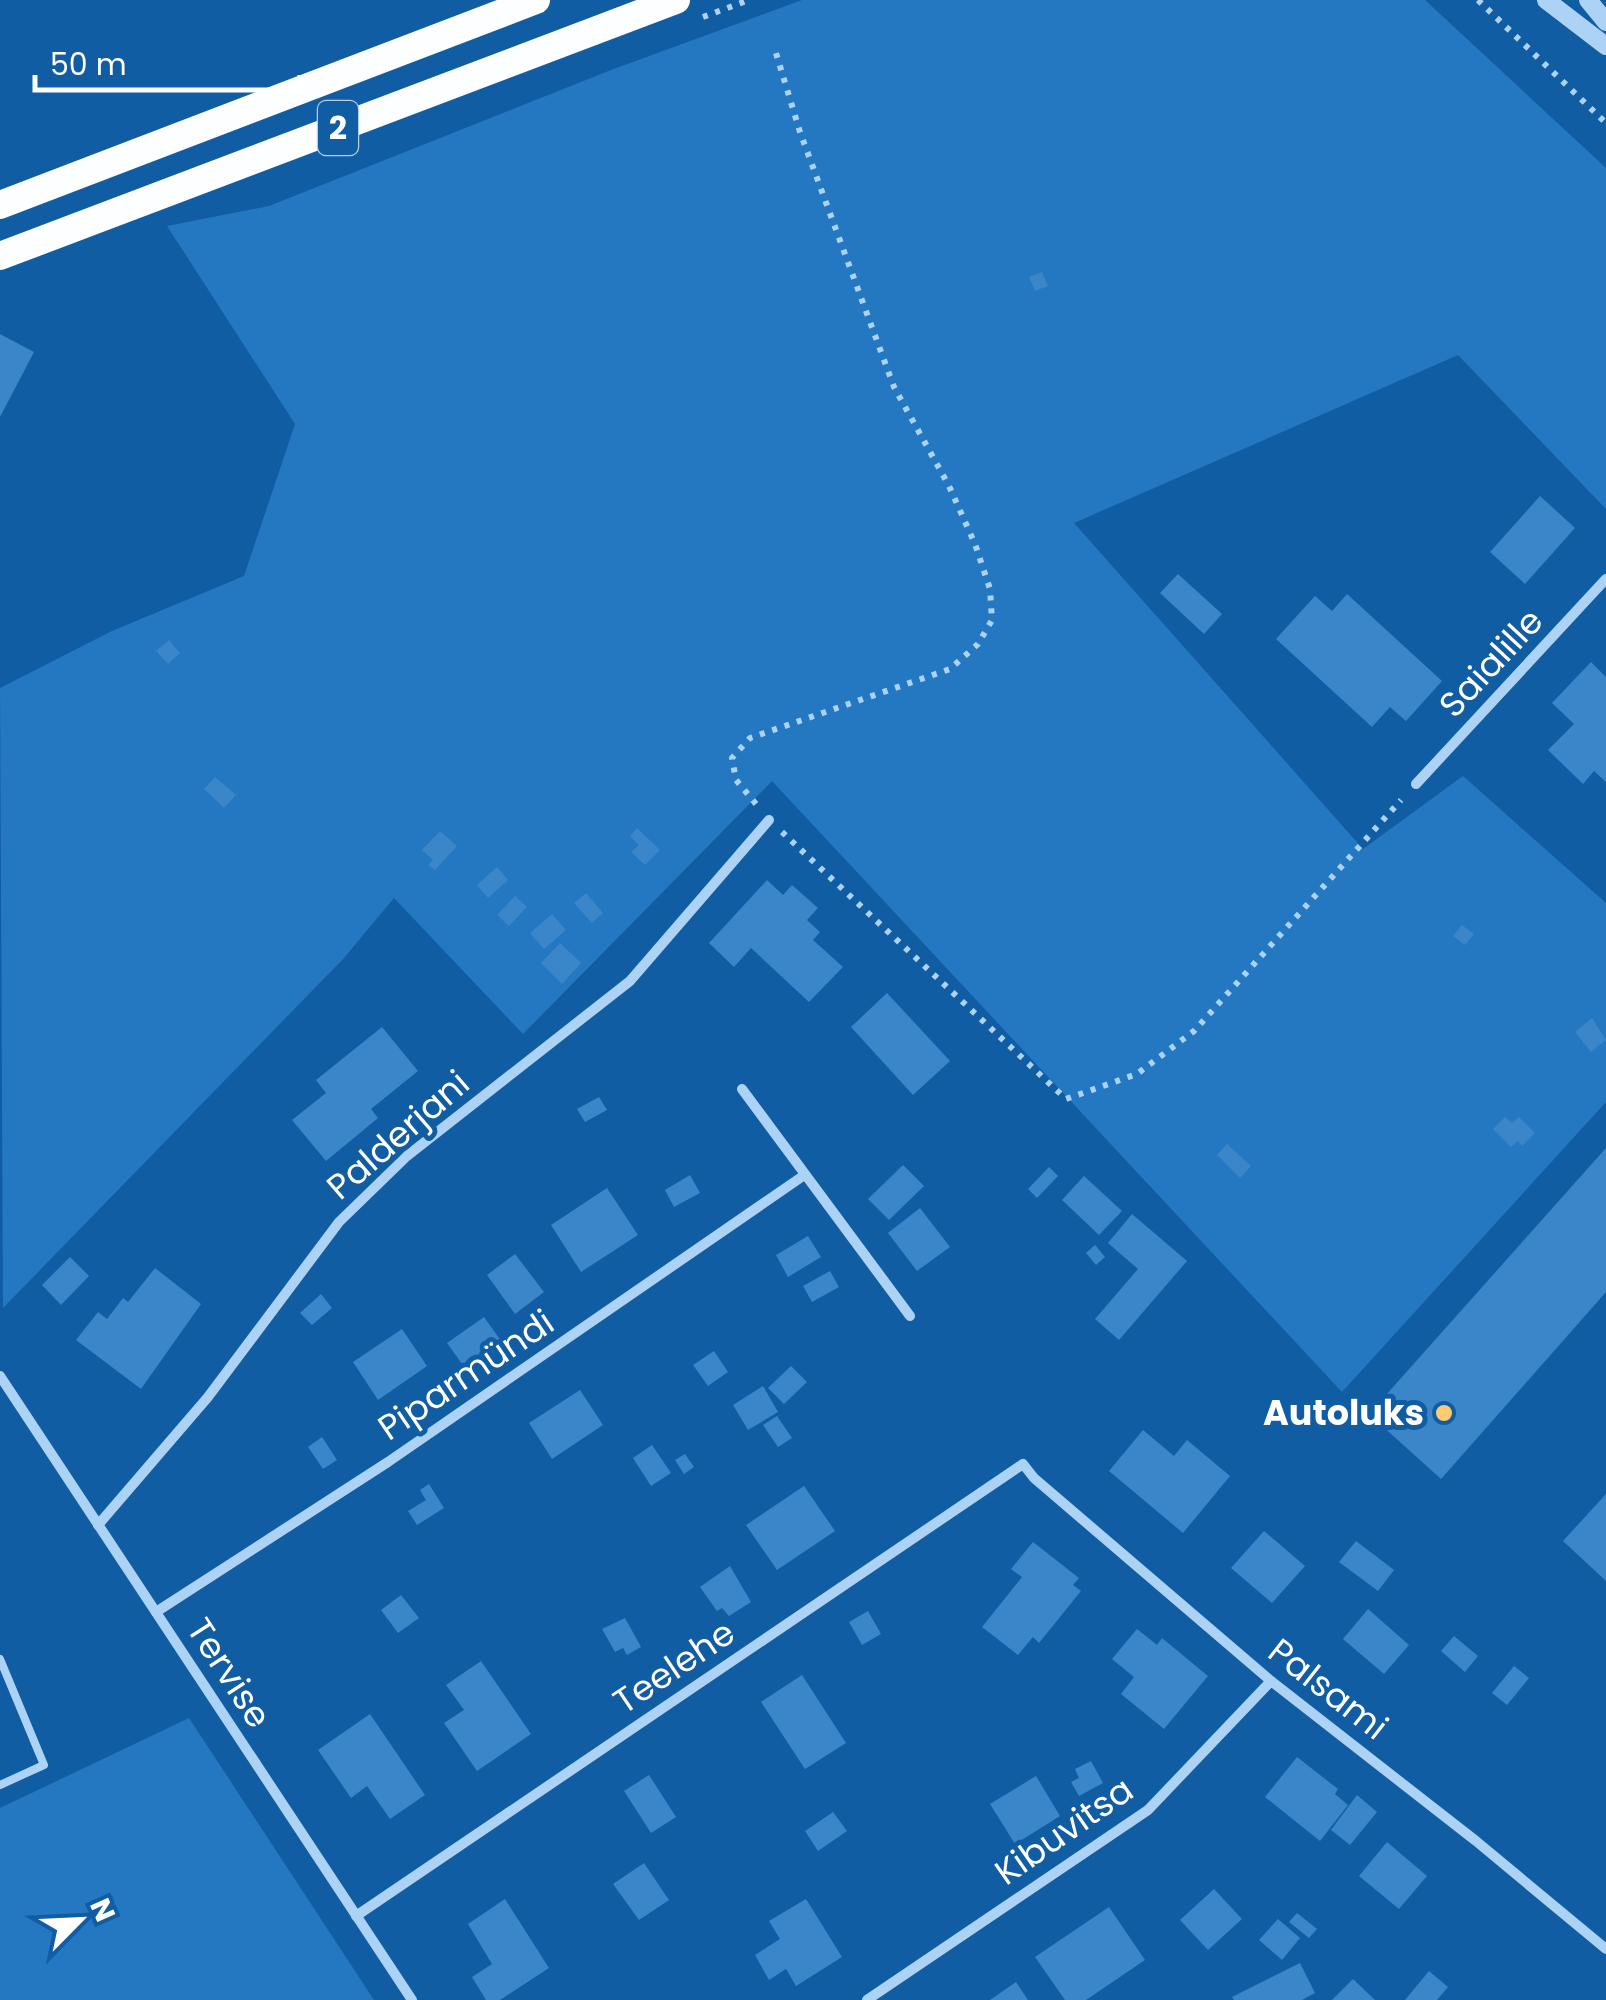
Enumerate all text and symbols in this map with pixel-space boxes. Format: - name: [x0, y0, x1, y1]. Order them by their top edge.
- scale bar: [35, 30, 300, 92]
- text: 50 m: [50, 43, 127, 86]
- road number: 2: [318, 101, 358, 155]
- street label: Saialille: [1427, 597, 1554, 728]
- street label: Palderjani: [316, 1059, 480, 1210]
- street label: Piparmündi: [368, 1298, 563, 1451]
- place label: Autoluks: [1263, 1388, 1424, 1437]
- marker: Autoluks: [1433, 1402, 1455, 1424]
- street label: Tervise: [176, 1608, 283, 1737]
- street label: Teelehe: [603, 1608, 744, 1725]
- street label: Palsami: [1258, 1626, 1398, 1751]
- street label: Kibuvitsa: [985, 1765, 1143, 1896]
- north arrow: [30, 1870, 130, 1970]
- text: N: [80, 1892, 124, 1928]

